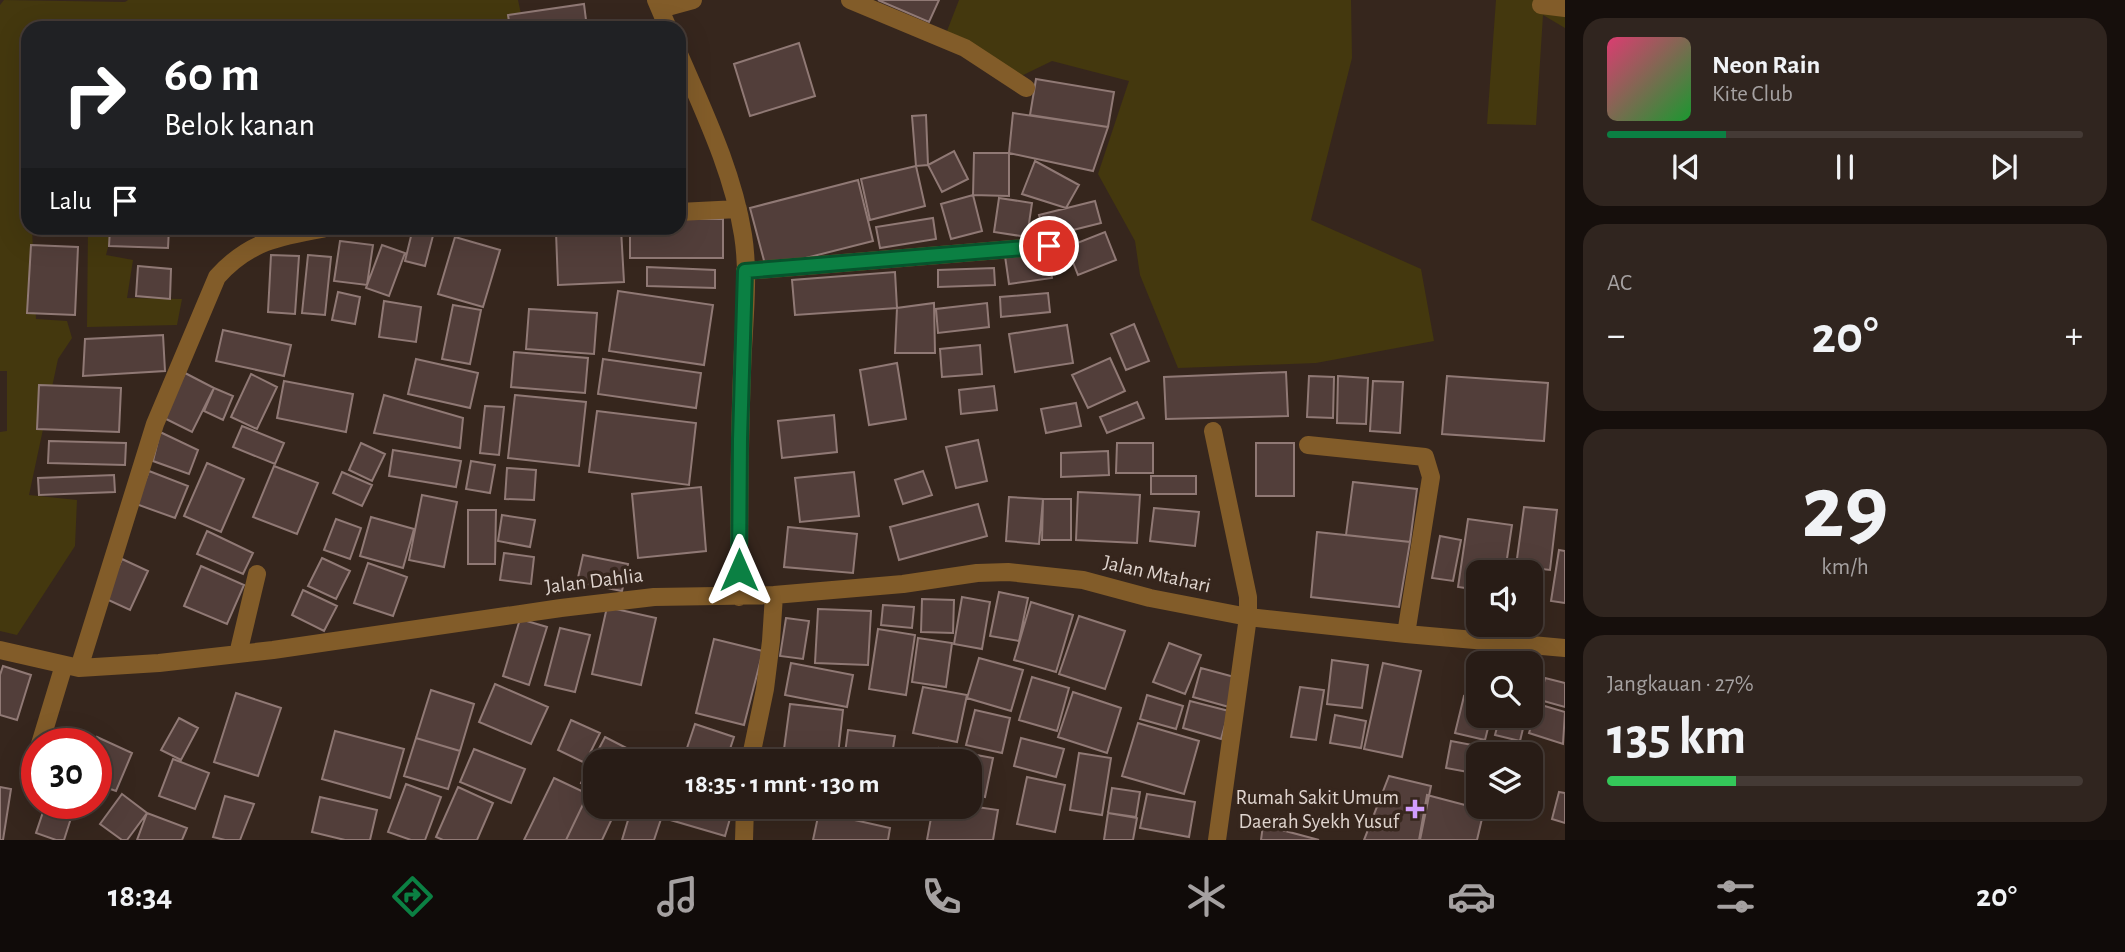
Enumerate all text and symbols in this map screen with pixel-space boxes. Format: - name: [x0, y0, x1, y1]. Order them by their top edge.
- icon: right: [49, 49, 140, 140]
- text: 60 m: [164, 51, 260, 100]
- text: Neon Rain: [1712, 52, 1820, 78]
- text: Kite Club: [1712, 83, 1793, 106]
- text: Belok kanan: [164, 109, 315, 141]
- icon: previous: [1667, 148, 1705, 186]
- icon: pause: [1826, 148, 1864, 186]
- icon: next: [1985, 148, 2023, 186]
- icon: arrive: [106, 182, 144, 220]
- text: Lalu: [49, 188, 92, 214]
- pin: [1019, 216, 1079, 276]
- icon: arrive: [1030, 227, 1068, 265]
- text: AC: [1607, 272, 1632, 295]
- text: 20°: [1812, 310, 1878, 362]
- text: −: [1607, 317, 1625, 355]
- text: +: [2065, 317, 2083, 355]
- text: 29: [1802, 463, 1888, 554]
- position arrow: [702, 533, 776, 607]
- street label: Jalan Mtahari: [1101, 551, 1213, 597]
- text: km/h: [1821, 556, 1869, 579]
- map controls: [1466, 560, 1543, 819]
- button: sound: [1466, 560, 1543, 637]
- street label: Jalan Dahlia: [544, 565, 645, 597]
- button: search: [1466, 651, 1543, 728]
- text: Jangkauan · 27%: [1607, 673, 1754, 696]
- text: 135 km: [1607, 711, 1746, 763]
- speed limit sign: 30: [21, 728, 112, 819]
- button: layers: [1466, 742, 1543, 819]
- text: 18:35 · 1 mnt · 130 m: [686, 771, 879, 797]
- place label: Rumah Sakit Umum Daerah Syekh Yusuf: [1236, 787, 1401, 832]
- marker: Rumah Sakit Umum Daerah Syekh Yusuf: [1405, 799, 1425, 819]
- icon: directions: [388, 872, 437, 921]
- icon: music: [653, 872, 702, 921]
- icon: phone: [917, 872, 966, 921]
- icon: climate: [1182, 872, 1231, 921]
- icon: car: [1447, 872, 1496, 921]
- icon: filters: [1711, 872, 1760, 921]
- text: 18:34: [108, 880, 172, 912]
- text: 20°: [1976, 880, 2017, 912]

